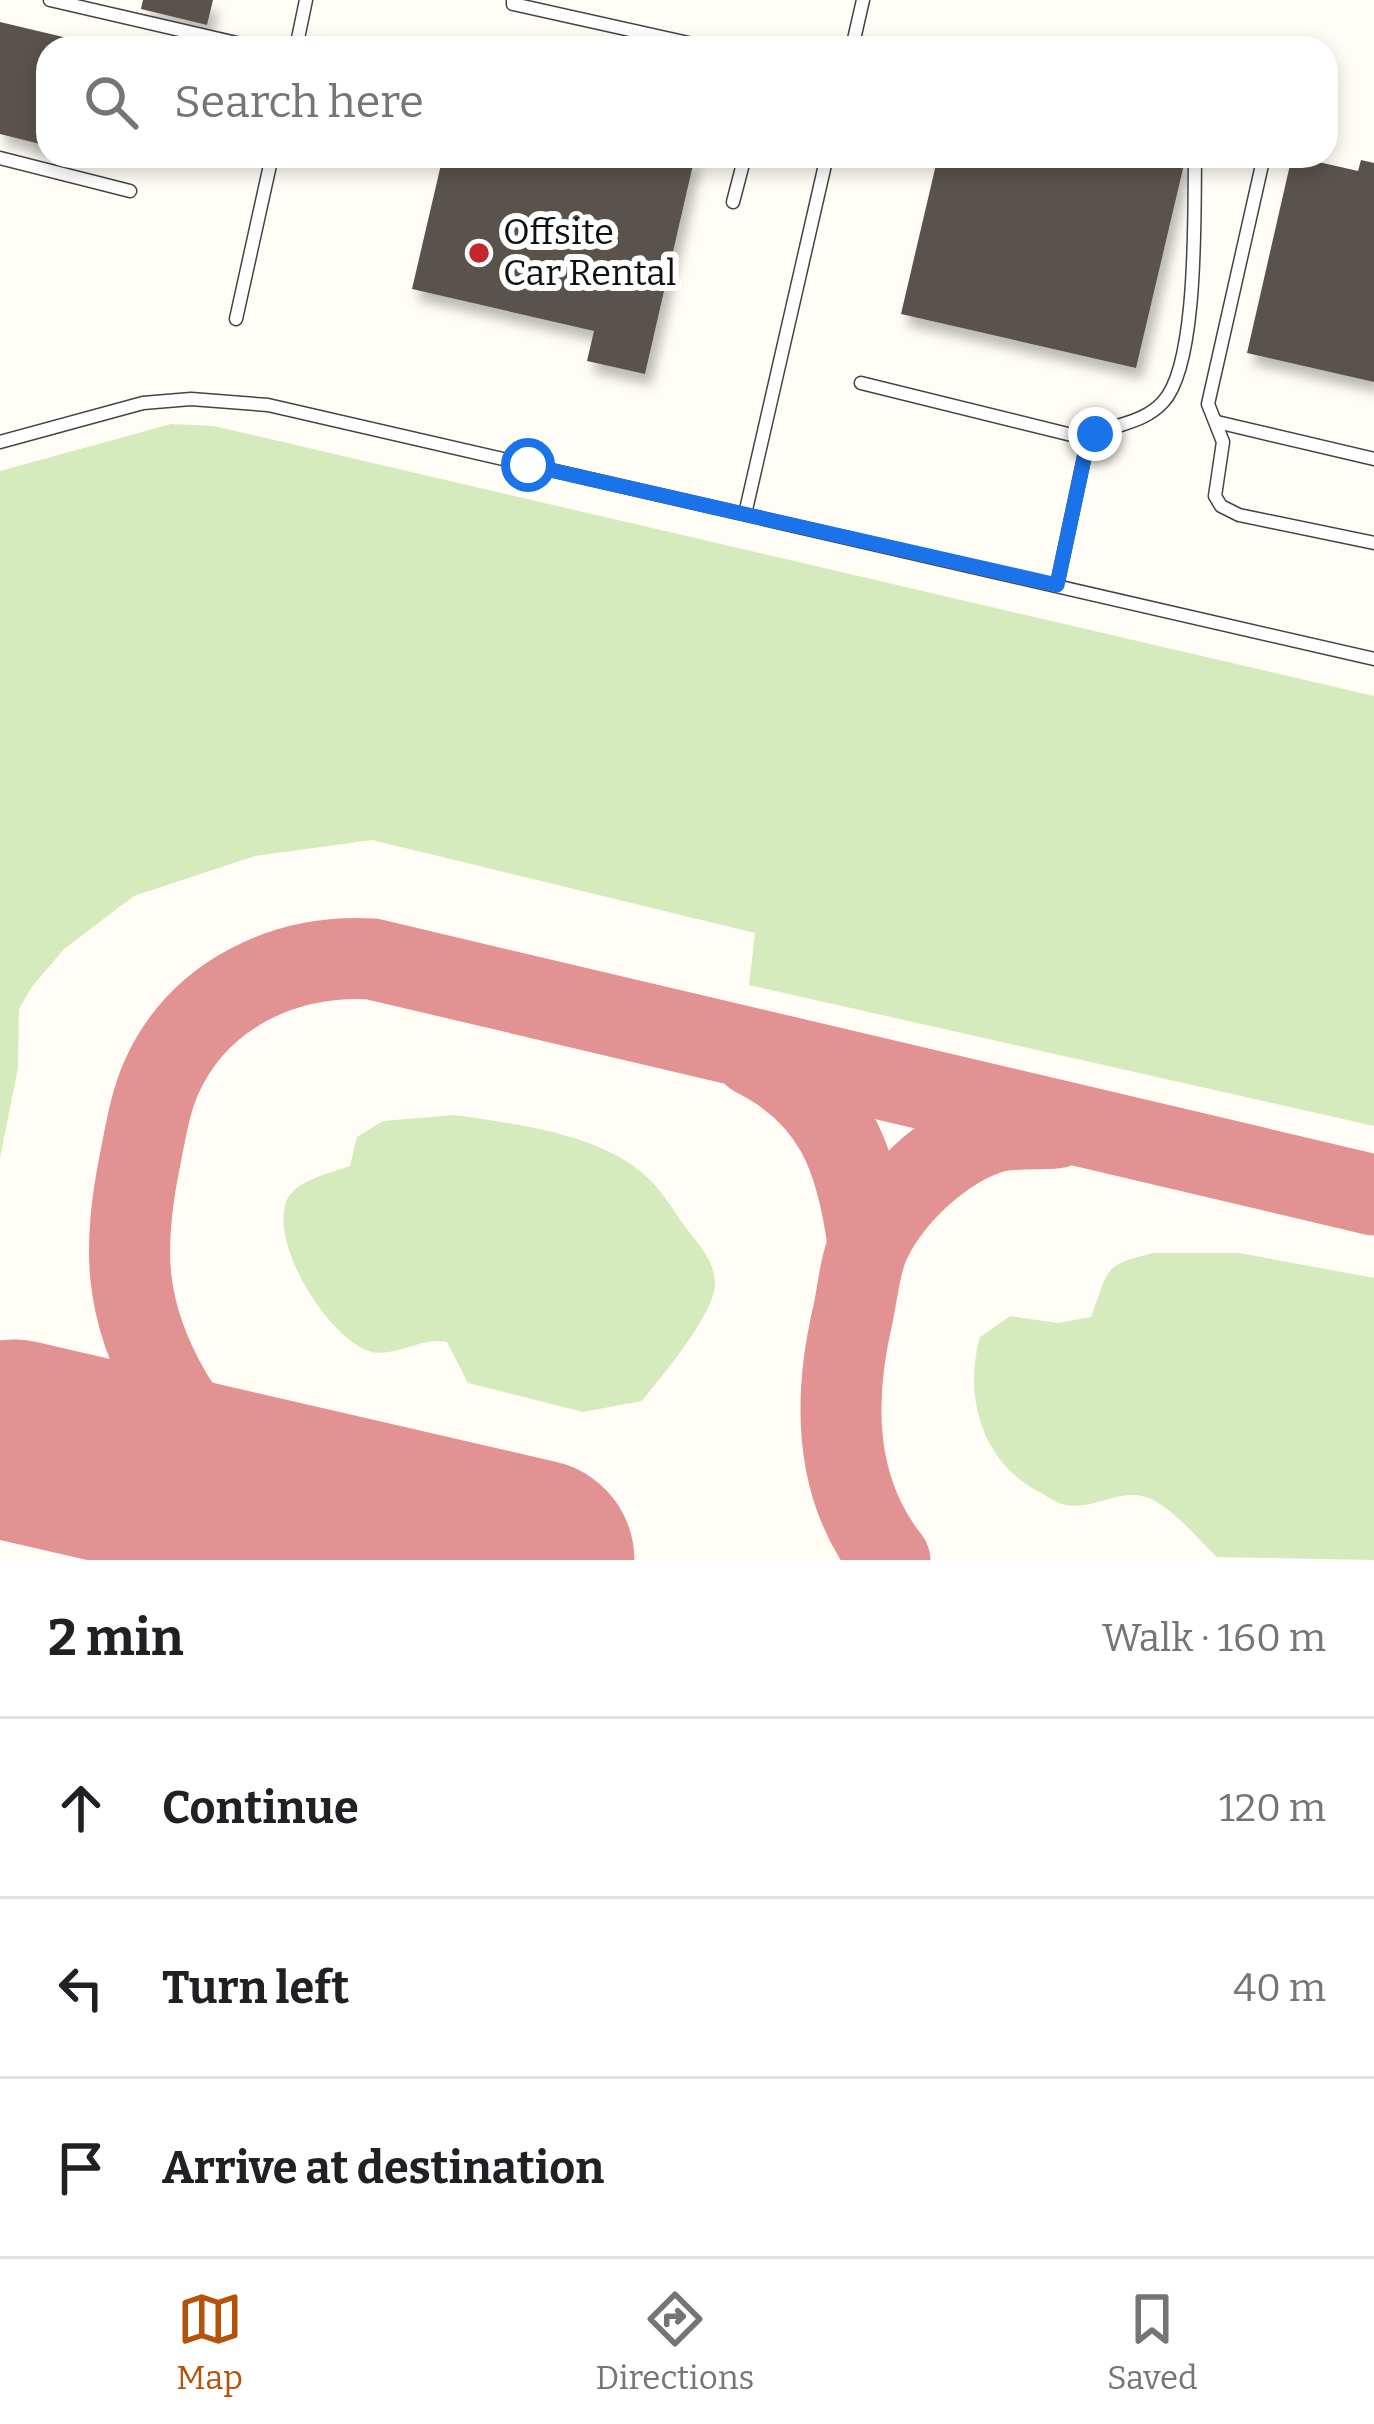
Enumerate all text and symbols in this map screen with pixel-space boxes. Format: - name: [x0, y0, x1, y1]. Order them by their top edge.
- search box: [36, 36, 1338, 168]
- icon: search: [78, 69, 144, 135]
- text: Search here: [174, 75, 424, 129]
- place label: Offsite Car Rental: [503, 210, 676, 295]
- marker: Offsite Car Rental: [466, 240, 492, 266]
- route end: [1068, 407, 1122, 461]
- route start: [501, 438, 555, 492]
- text: 2 min: [48, 1607, 184, 1669]
- text: Walk · 160 m: [1102, 1615, 1326, 1661]
- icon: ahead: [48, 1775, 114, 1841]
- text: Continue: [162, 1781, 359, 1835]
- text: 120 m: [1219, 1785, 1326, 1831]
- icon: left: [48, 1955, 114, 2021]
- text: Turn left: [162, 1961, 349, 2015]
- text: 40 m: [1233, 1965, 1326, 2011]
- icon: arrive: [48, 2135, 114, 2201]
- text: Arrive at destination: [162, 2141, 604, 2195]
- tab: Map: [176, 2286, 243, 2398]
- tab: Directions: [596, 2286, 754, 2398]
- tab: Saved: [1107, 2286, 1198, 2398]

